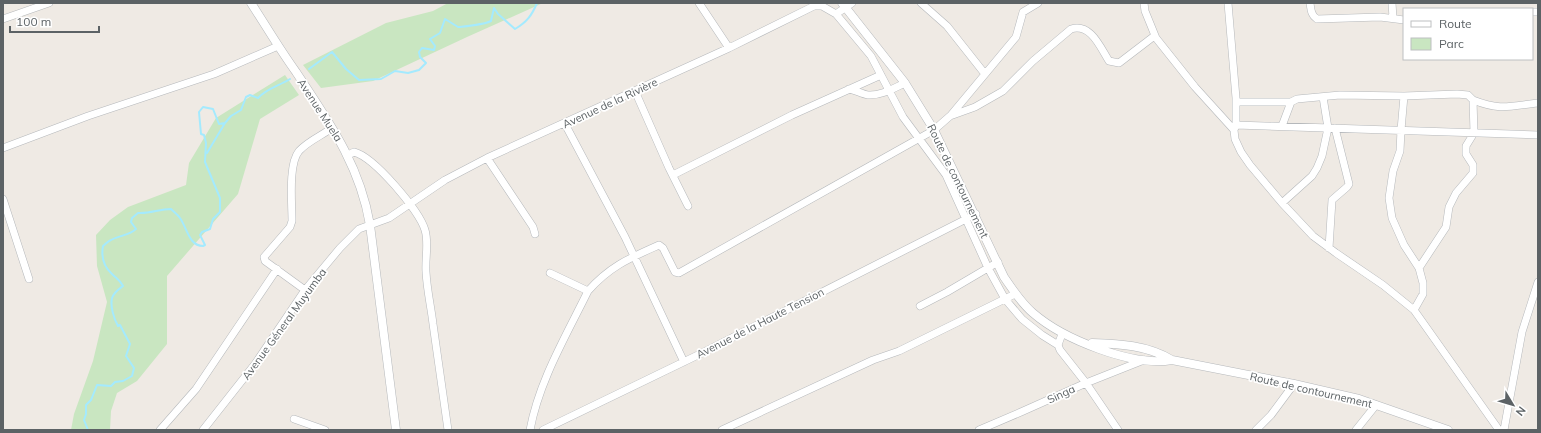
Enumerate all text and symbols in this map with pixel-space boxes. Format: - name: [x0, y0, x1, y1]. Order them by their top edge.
- scale bar: [10, 8, 99, 34]
- legend: [1403, 8, 1533, 60]
- text: 100 m: [16, 14, 51, 29]
- text: Route: [1439, 16, 1472, 31]
- text: Parc: [1439, 36, 1464, 51]
- street label: Avenue de la Rivière: [560, 75, 660, 131]
- street label: Avenue Muela: [294, 76, 346, 144]
- street label: Route de contournement: [924, 122, 992, 240]
- street label: Avenue Géneral Muyumba: [239, 265, 329, 383]
- street label: Avenue de la Haute Tension: [694, 285, 826, 361]
- street label: Route de contournement: [1248, 369, 1374, 411]
- street label: Singa: [1045, 381, 1077, 407]
- north arrow: [1493, 385, 1533, 425]
- text: N: [1513, 404, 1529, 419]

